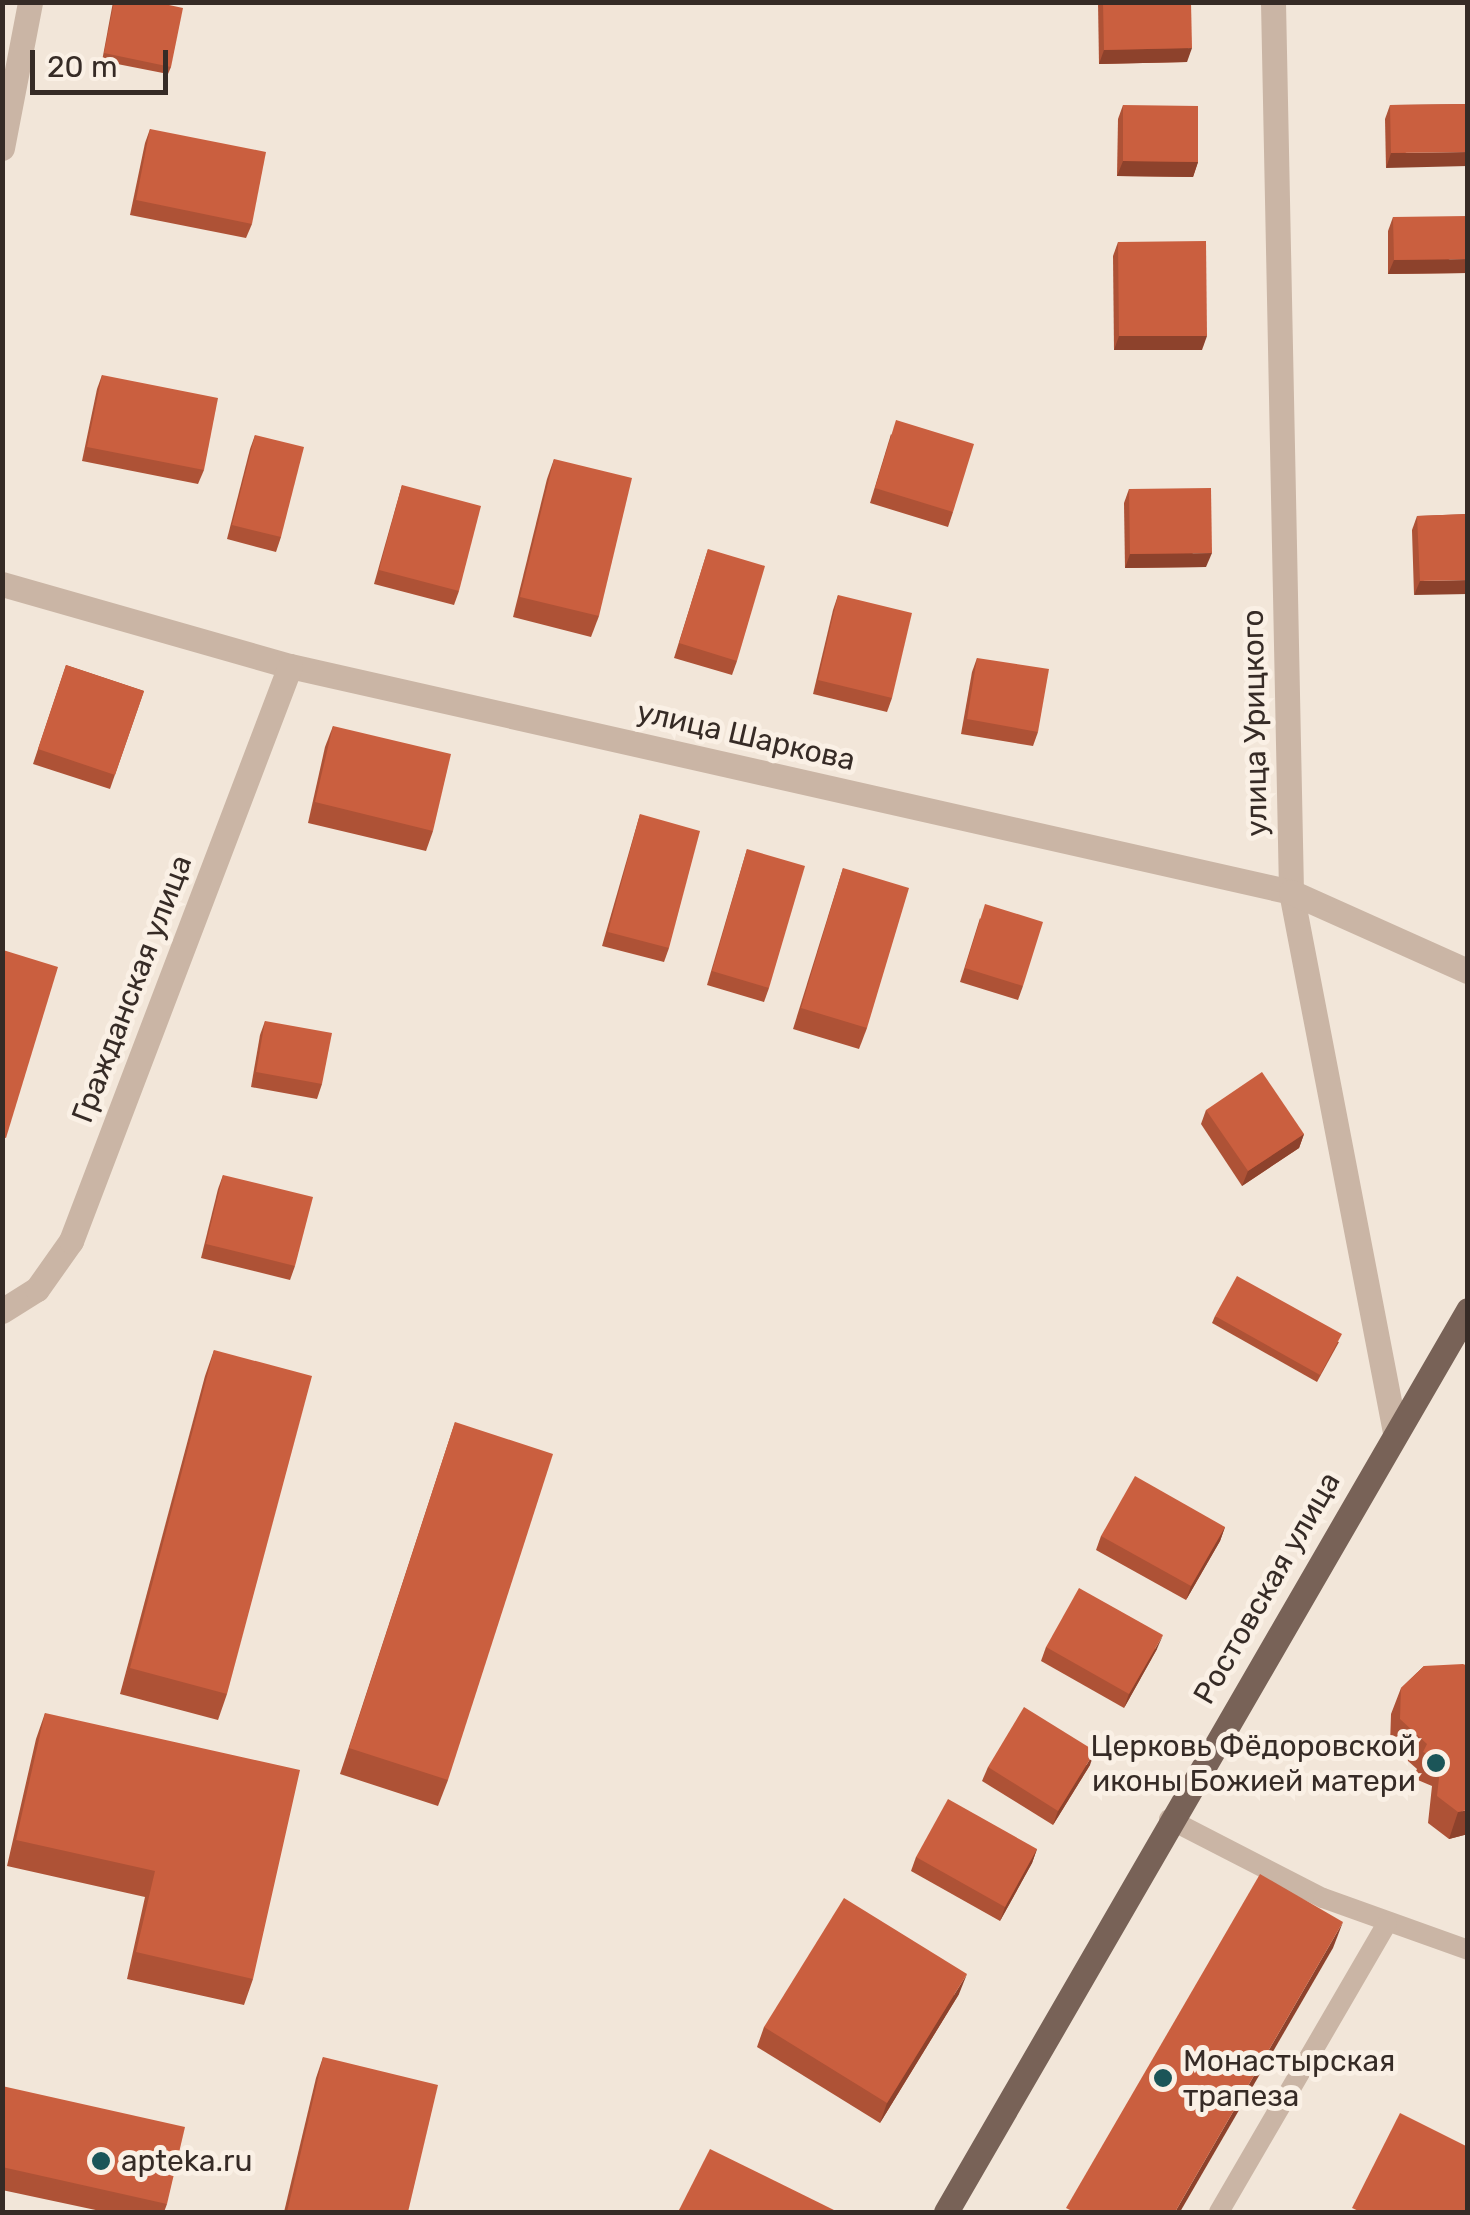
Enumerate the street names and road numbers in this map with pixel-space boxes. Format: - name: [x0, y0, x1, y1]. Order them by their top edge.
- street label: улица Урицкого: [1235, 609, 1275, 837]
- street label: улица Шаркова: [633, 693, 859, 779]
- street label: Гражданская улица: [64, 850, 200, 1128]
- street label: Ростовская улица: [1186, 1466, 1348, 1710]

